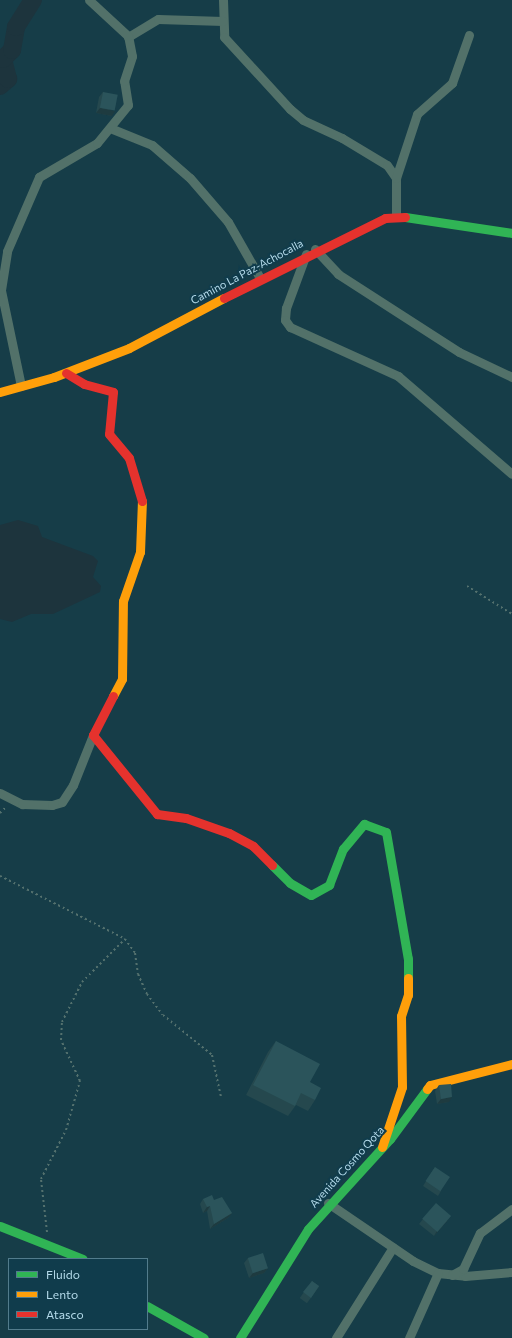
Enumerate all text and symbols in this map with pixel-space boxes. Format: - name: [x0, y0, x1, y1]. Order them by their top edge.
- street label: Camino La Paz-Achocalla: [188, 237, 306, 307]
- street label: Avenida Cosmo Qota: [307, 1124, 387, 1210]
- legend: [8, 1258, 148, 1330]
- text: Fluido: [46, 1267, 80, 1281]
- text: Lento: [46, 1287, 78, 1301]
- text: Atasco: [46, 1307, 84, 1321]

